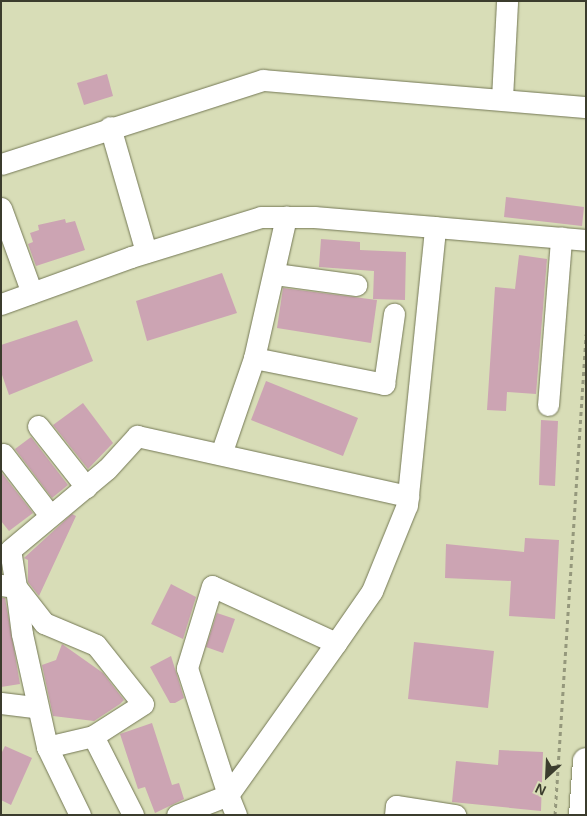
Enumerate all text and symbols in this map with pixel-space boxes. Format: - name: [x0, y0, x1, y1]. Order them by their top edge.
- north arrow: [522, 751, 572, 801]
- text: N: [533, 780, 549, 799]

